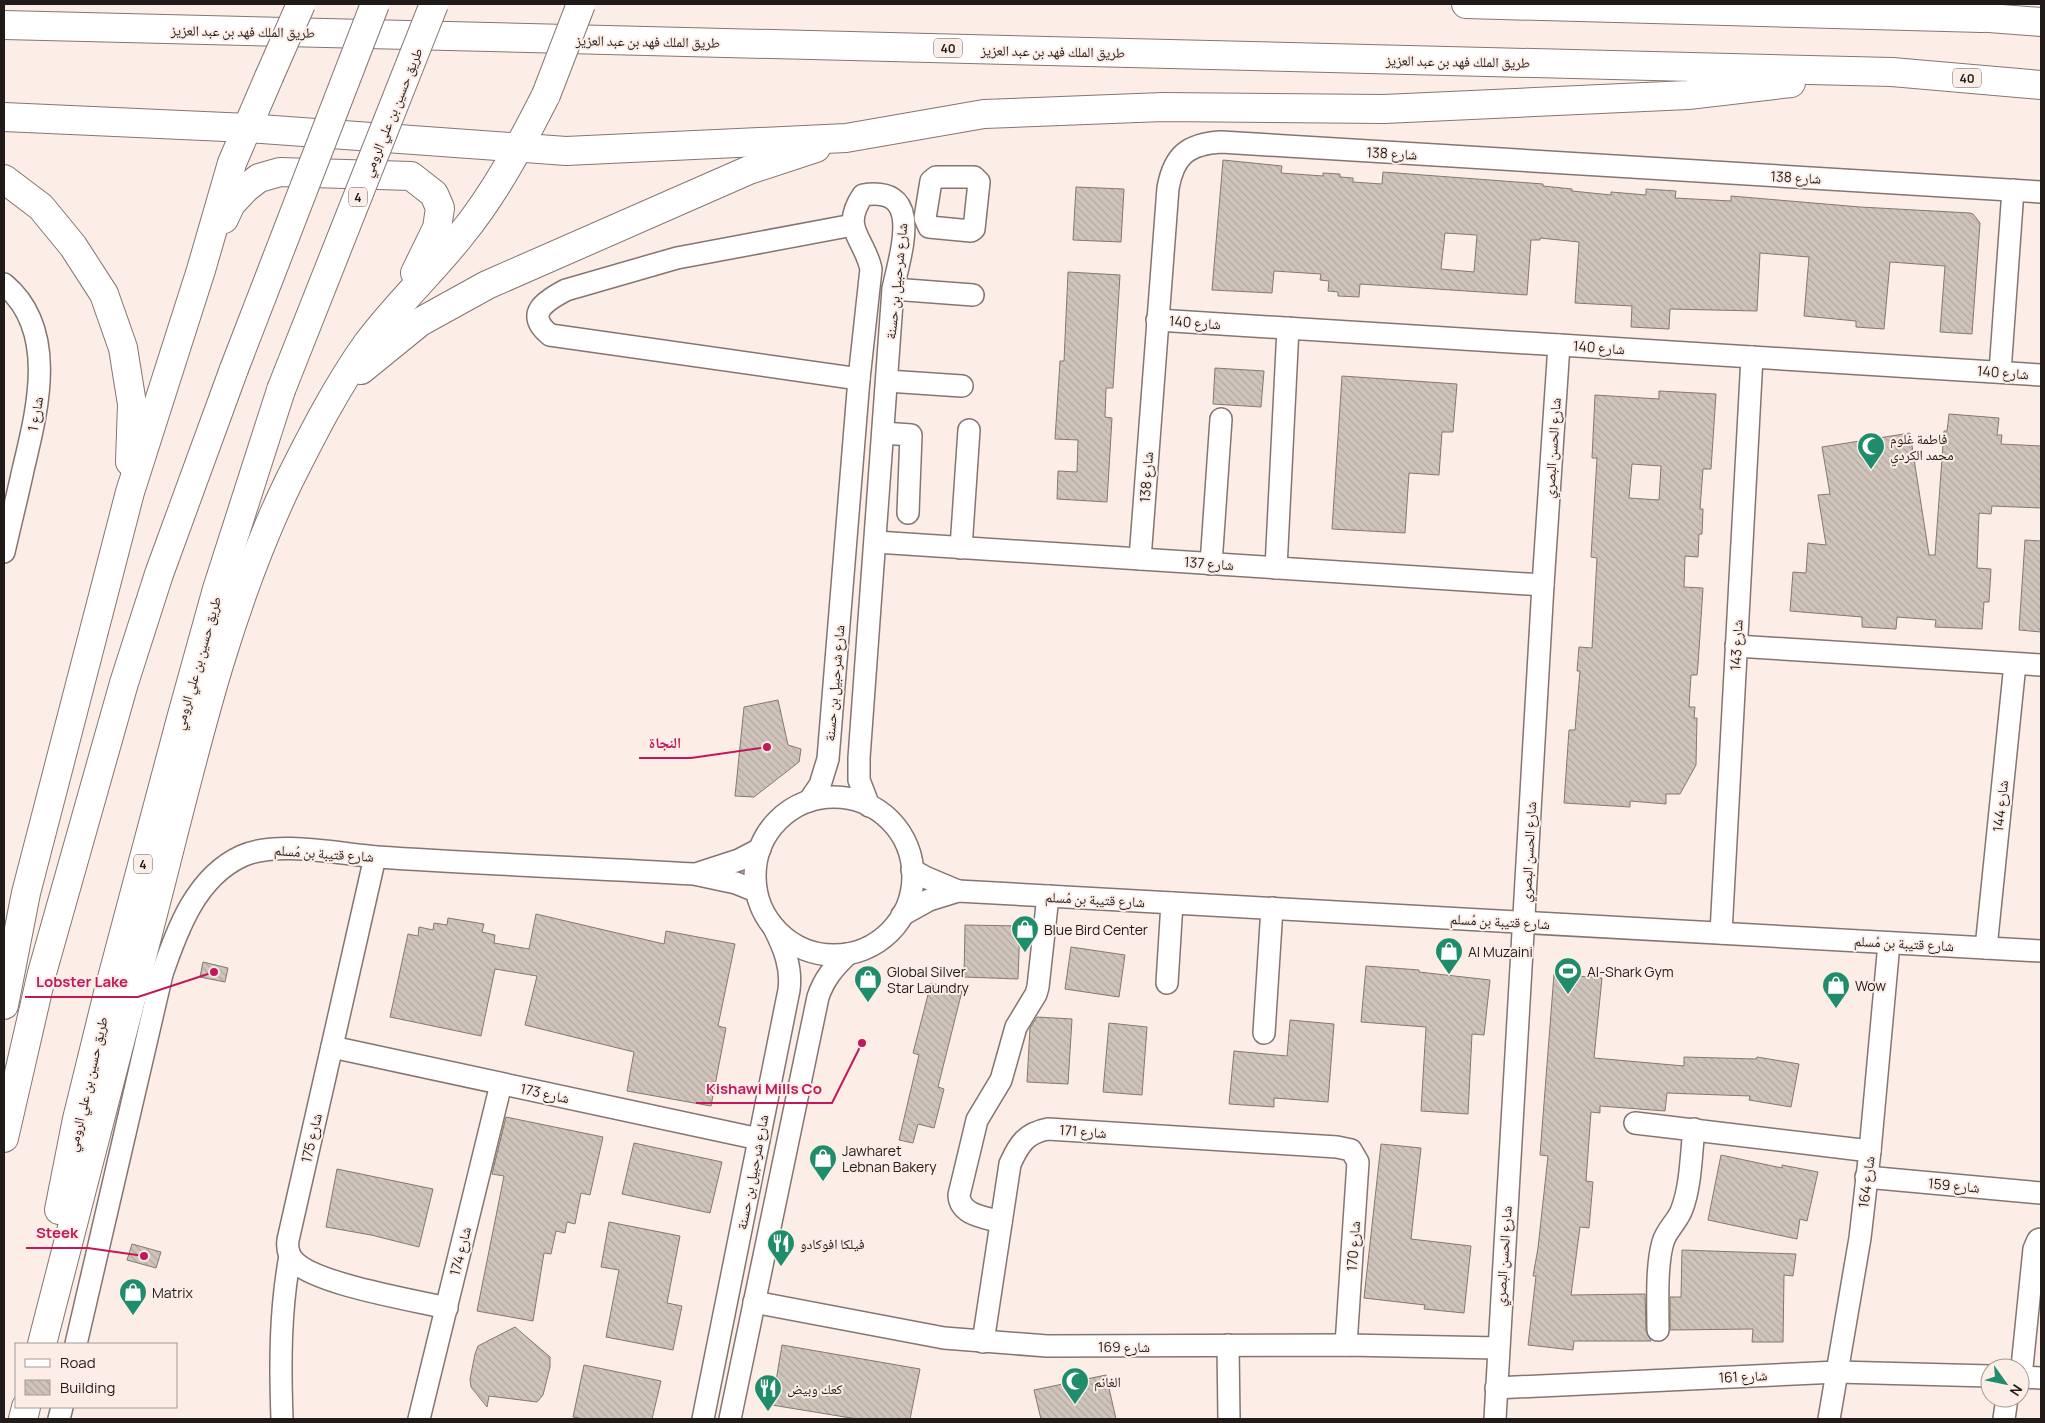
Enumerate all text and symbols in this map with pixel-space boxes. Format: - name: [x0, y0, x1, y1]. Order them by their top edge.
- street label: طريق الملك فهد بن عبد العزيز: [170, 20, 315, 43]
- street label: طريق الملك فهد بن عبد العزيز: [575, 30, 720, 53]
- road number: 40: [934, 38, 962, 58]
- street label: طريق الملك فهد بن عبد العزيز: [980, 40, 1125, 63]
- street label: طريق حسين بن علي الرومي: [357, 44, 429, 180]
- street label: طريق الملك فهد بن عبد العزيز: [1385, 50, 1530, 73]
- road number: 40: [1953, 68, 1981, 88]
- street label: شارع 138: [1366, 142, 1418, 165]
- street label: شارع 138: [1770, 166, 1822, 189]
- road number: 4: [349, 188, 367, 206]
- street label: شارع شرحبيل بن حسنة: [880, 222, 913, 340]
- street label: شارع 140: [1168, 311, 1221, 334]
- street label: شارع 140: [1572, 336, 1625, 359]
- street label: شارع 140: [1976, 361, 2029, 384]
- street label: شارع 1: [23, 395, 48, 433]
- street label: شارع الحسن البصري: [1539, 397, 1568, 499]
- place label: فاطمة غلوم محمد الكردي: [1890, 429, 1954, 466]
- mosque icon: فاطمة غلوم محمد الكردي: [1856, 431, 1886, 470]
- street label: شارع 138: [1135, 451, 1158, 503]
- street label: شارع 137: [1183, 552, 1234, 575]
- street label: طريق حسين بن علي الرومي: [169, 594, 228, 733]
- street label: شارع 143: [1725, 619, 1748, 671]
- street label: شارع شرحبيل بن حسنة: [819, 624, 850, 742]
- callout: النجاة: [639, 728, 691, 758]
- text: النجاة: [649, 732, 681, 753]
- street label: شارع 144: [1988, 779, 2013, 833]
- street label: شارع الحسن البصري: [1516, 801, 1543, 903]
- street label: شارع قتيبة بن مُسلم: [273, 840, 375, 867]
- road number: 4: [134, 854, 152, 874]
- street label: شارع قتيبة بن مُسلم: [1045, 887, 1145, 912]
- street label: شارع قتيبة بن مُسلم: [1450, 909, 1550, 934]
- shop icon: Blue Bird Center: [1010, 914, 1040, 953]
- place label: Blue Bird Center: [1044, 920, 1148, 939]
- street label: شارع قتيبة بن مُسلم: [1854, 931, 1954, 956]
- shop icon: Al Muzaini: [1434, 936, 1464, 975]
- place label: Al Muzaini: [1468, 942, 1533, 961]
- sports icon: Al-Shark Gym: [1553, 956, 1583, 995]
- place label: Global Silver Star Laundry: [887, 962, 970, 997]
- place label: Al-Shark Gym: [1587, 962, 1674, 981]
- shop icon: Global Silver Star Laundry: [853, 964, 883, 1003]
- callout: Lobster Lake: [25, 967, 138, 997]
- shop icon: Wow: [1821, 970, 1851, 1009]
- text: Lobster Lake: [36, 971, 128, 992]
- place label: Wow: [1855, 976, 1886, 995]
- street label: طريق حسين بن علي الرومي: [62, 1015, 114, 1154]
- callout: Kishawi Mills Co: [696, 1073, 832, 1103]
- text: Kishawi Mills Co: [706, 1078, 822, 1099]
- street label: شارع 173: [519, 1079, 571, 1108]
- street label: شارع 175: [296, 1112, 327, 1165]
- street label: شارع شرحبيل بن حسنة: [732, 1113, 773, 1231]
- street label: شارع 171: [1059, 1120, 1107, 1143]
- place label: Jawharet Lebnan Bakery: [842, 1141, 937, 1176]
- shop icon: Jawharet Lebnan Bakery: [808, 1143, 838, 1182]
- street label: شارع 164: [1853, 1155, 1880, 1209]
- street label: شارع 159: [1927, 1173, 1981, 1198]
- street label: شارع الحسن البصري: [1490, 1205, 1519, 1307]
- callout: Steek: [26, 1218, 88, 1248]
- street label: شارع 170: [1342, 1220, 1365, 1272]
- text: Steek: [36, 1222, 79, 1243]
- street label: شارع 174: [445, 1225, 476, 1278]
- restaurant icon: فيلكا افوكادو: [766, 1228, 796, 1267]
- place label: فيلكا افوكادو: [800, 1234, 865, 1253]
- shop icon: Matrix: [118, 1277, 148, 1316]
- place label: Matrix: [152, 1283, 193, 1302]
- street label: شارع 169: [1098, 1337, 1150, 1357]
- legend: [15, 1343, 178, 1408]
- text: Road: [60, 1352, 96, 1373]
- north arrow: [1980, 1358, 2030, 1408]
- street label: شارع 161: [1718, 1365, 1768, 1388]
- mosque icon: الغانم: [1060, 1366, 1090, 1405]
- place label: الغانم: [1094, 1372, 1121, 1392]
- restaurant icon: كعك وبيض: [753, 1373, 783, 1412]
- text: Building: [60, 1377, 115, 1398]
- place label: كعك وبيض: [787, 1379, 843, 1398]
- text: N: [2006, 1381, 2027, 1400]

